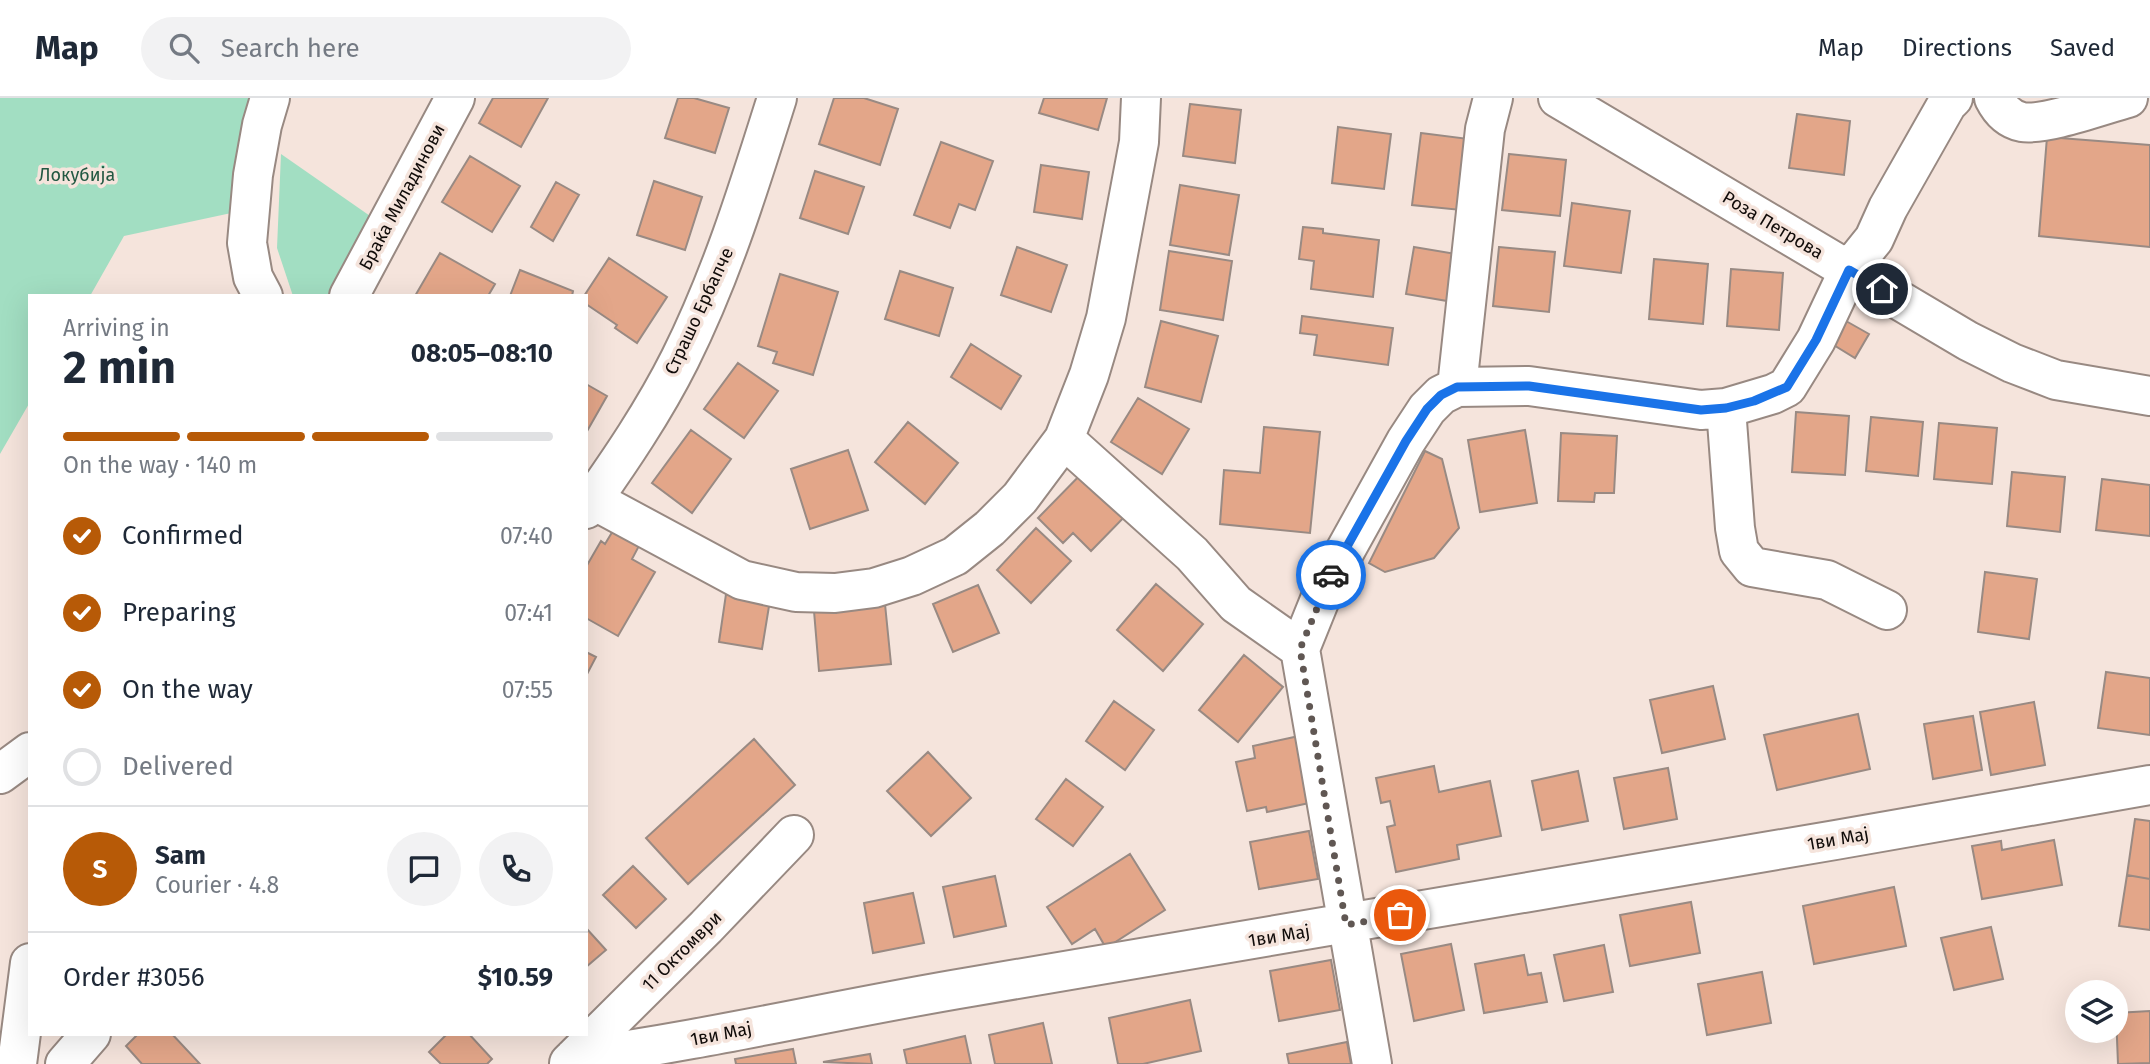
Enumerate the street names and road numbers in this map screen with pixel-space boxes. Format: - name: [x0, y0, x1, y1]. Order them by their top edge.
- street label: Браќа Миладинови: [354, 120, 450, 274]
- street label: Роза Петрова: [1718, 186, 1828, 264]
- street label: Страшо Ербапче: [660, 244, 738, 378]
- street label: 1ви Мај: [1805, 823, 1871, 855]
- street label: 11 Октомври: [638, 907, 726, 995]
- street label: 1ви Мај: [1247, 920, 1311, 952]
- street label: 1ви Мај: [688, 1017, 754, 1051]

